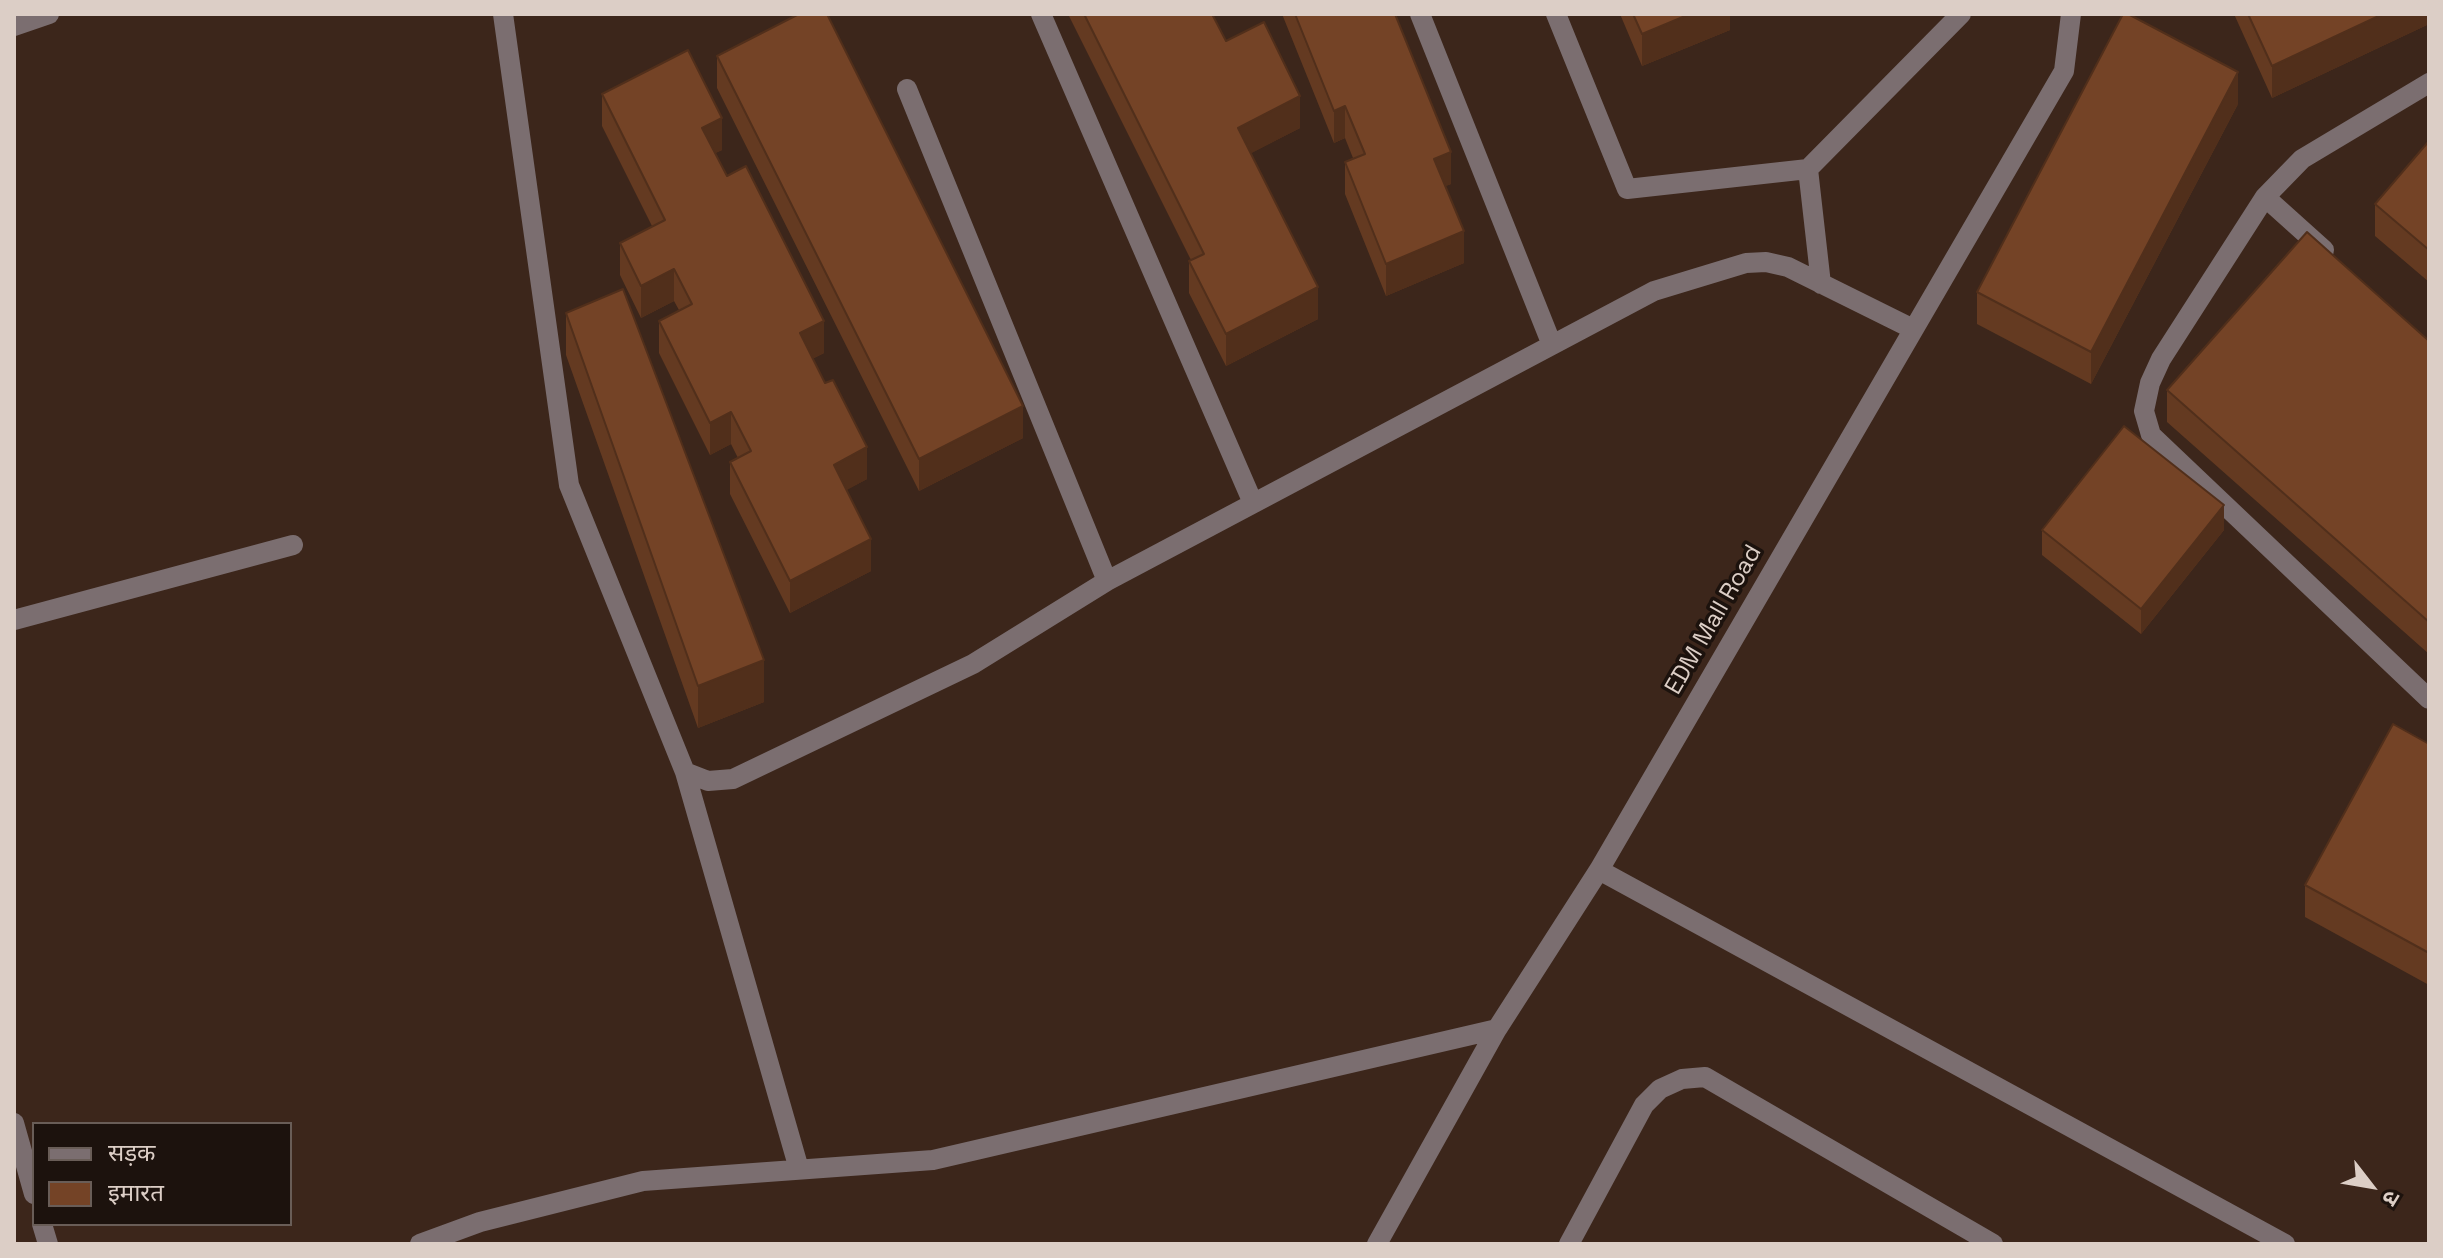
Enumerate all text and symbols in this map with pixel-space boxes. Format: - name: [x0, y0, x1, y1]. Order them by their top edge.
- street label: EDM Mall Road: [1660, 540, 1768, 700]
- legend: [32, 1122, 292, 1226]
- text: सड़क: [108, 1137, 156, 1168]
- north arrow: [2331, 1146, 2411, 1226]
- text: इमारत: [108, 1177, 164, 1208]
- text: उ: [2376, 1186, 2407, 1211]

